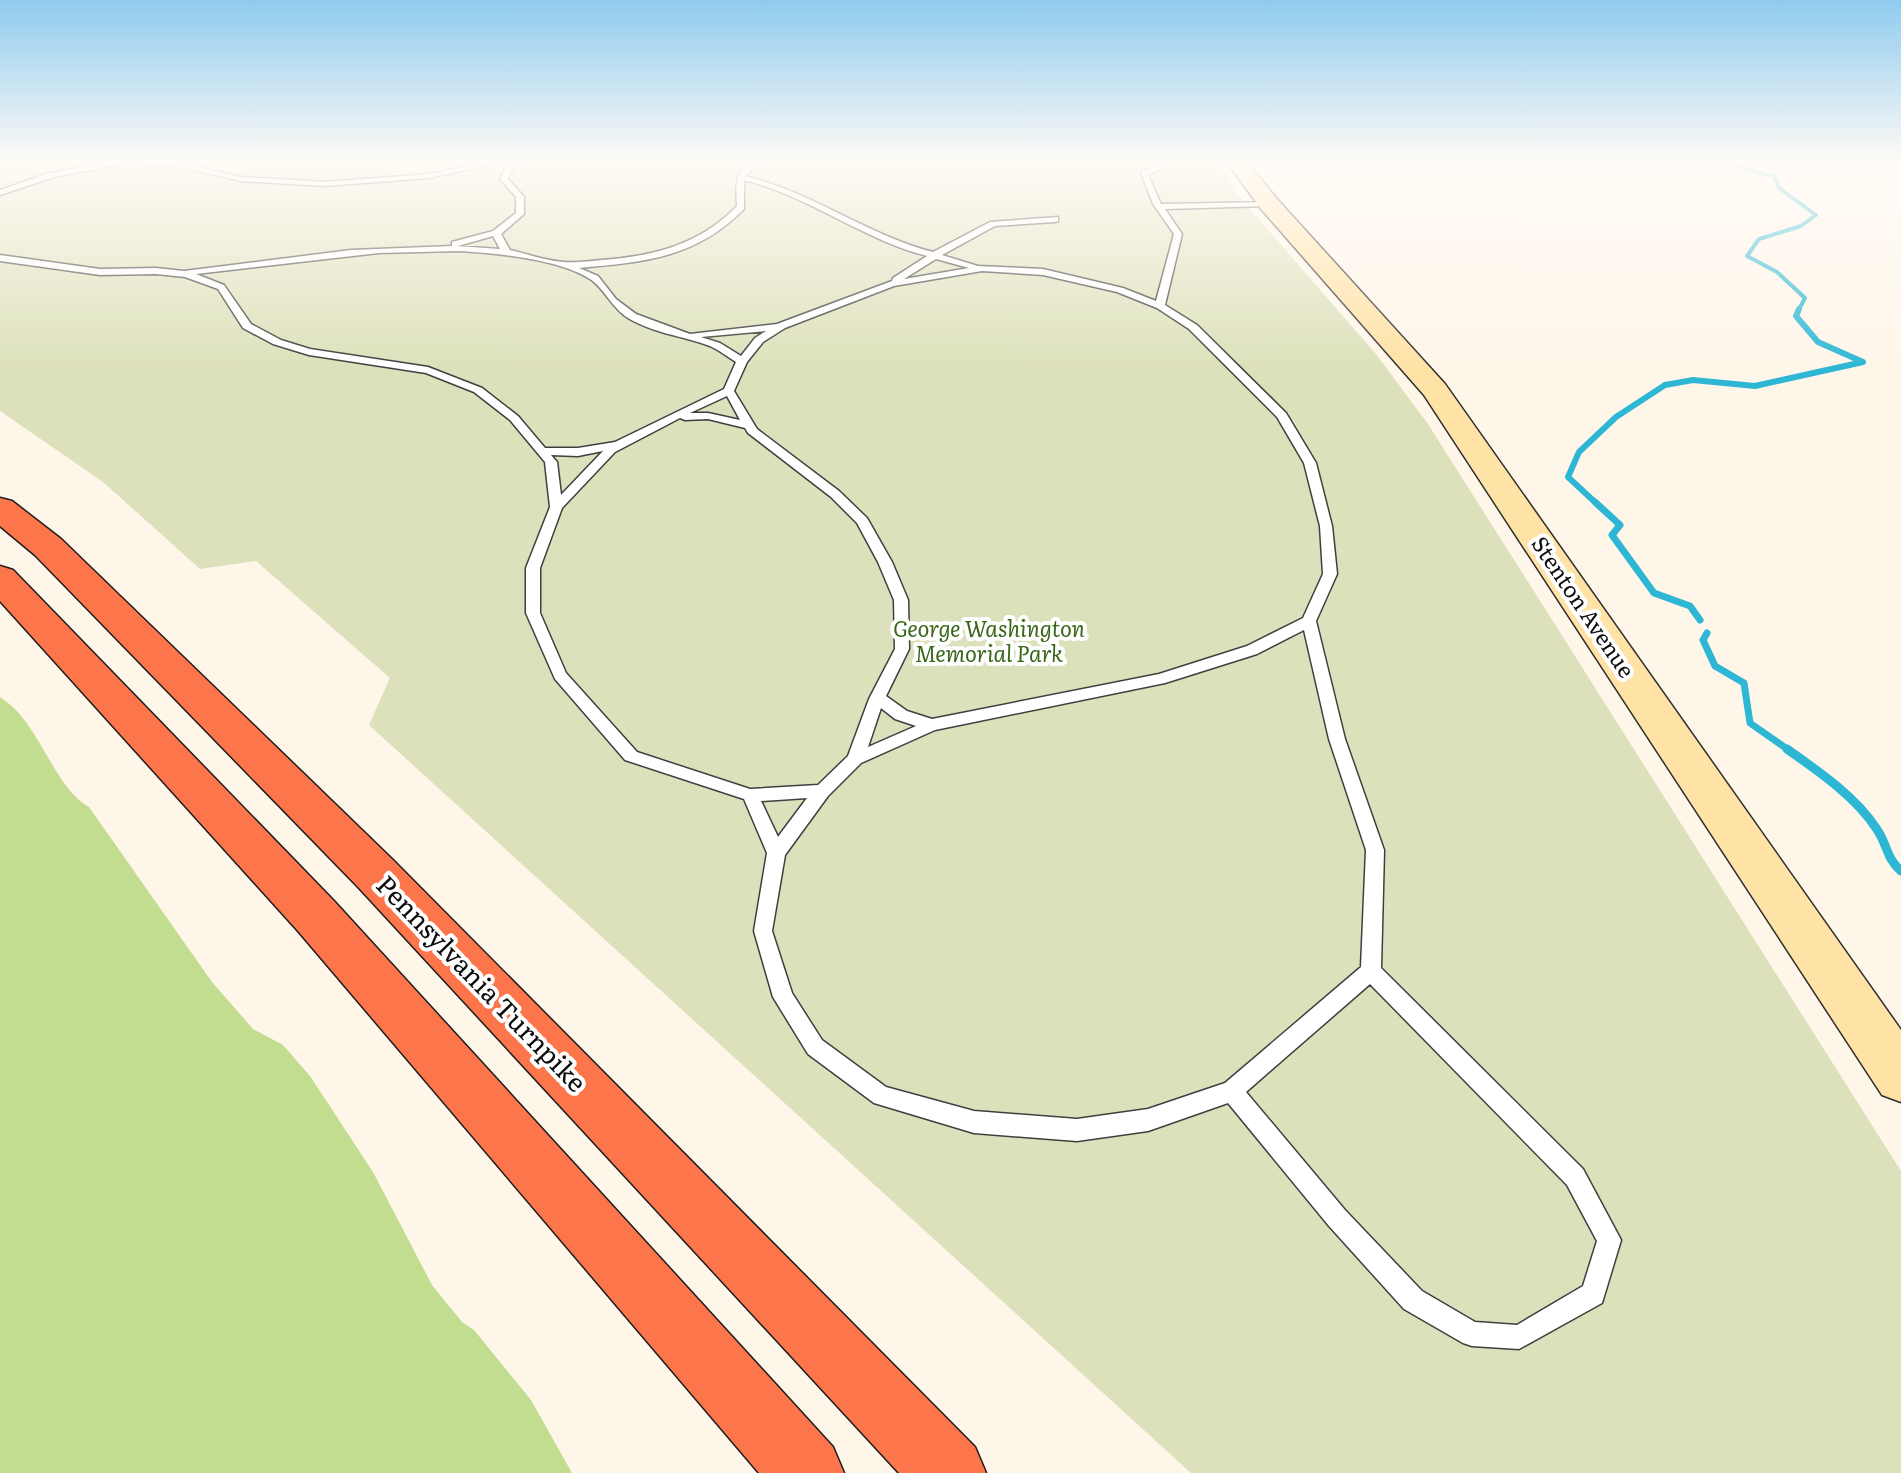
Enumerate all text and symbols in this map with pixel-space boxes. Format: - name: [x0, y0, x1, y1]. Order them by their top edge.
- street label: Stenton Avenue: [1525, 529, 1644, 684]
- park label: George Washington Memorial Park: [893, 611, 1085, 669]
- street label: Pennsylvania Turnpike: [369, 865, 597, 1100]

